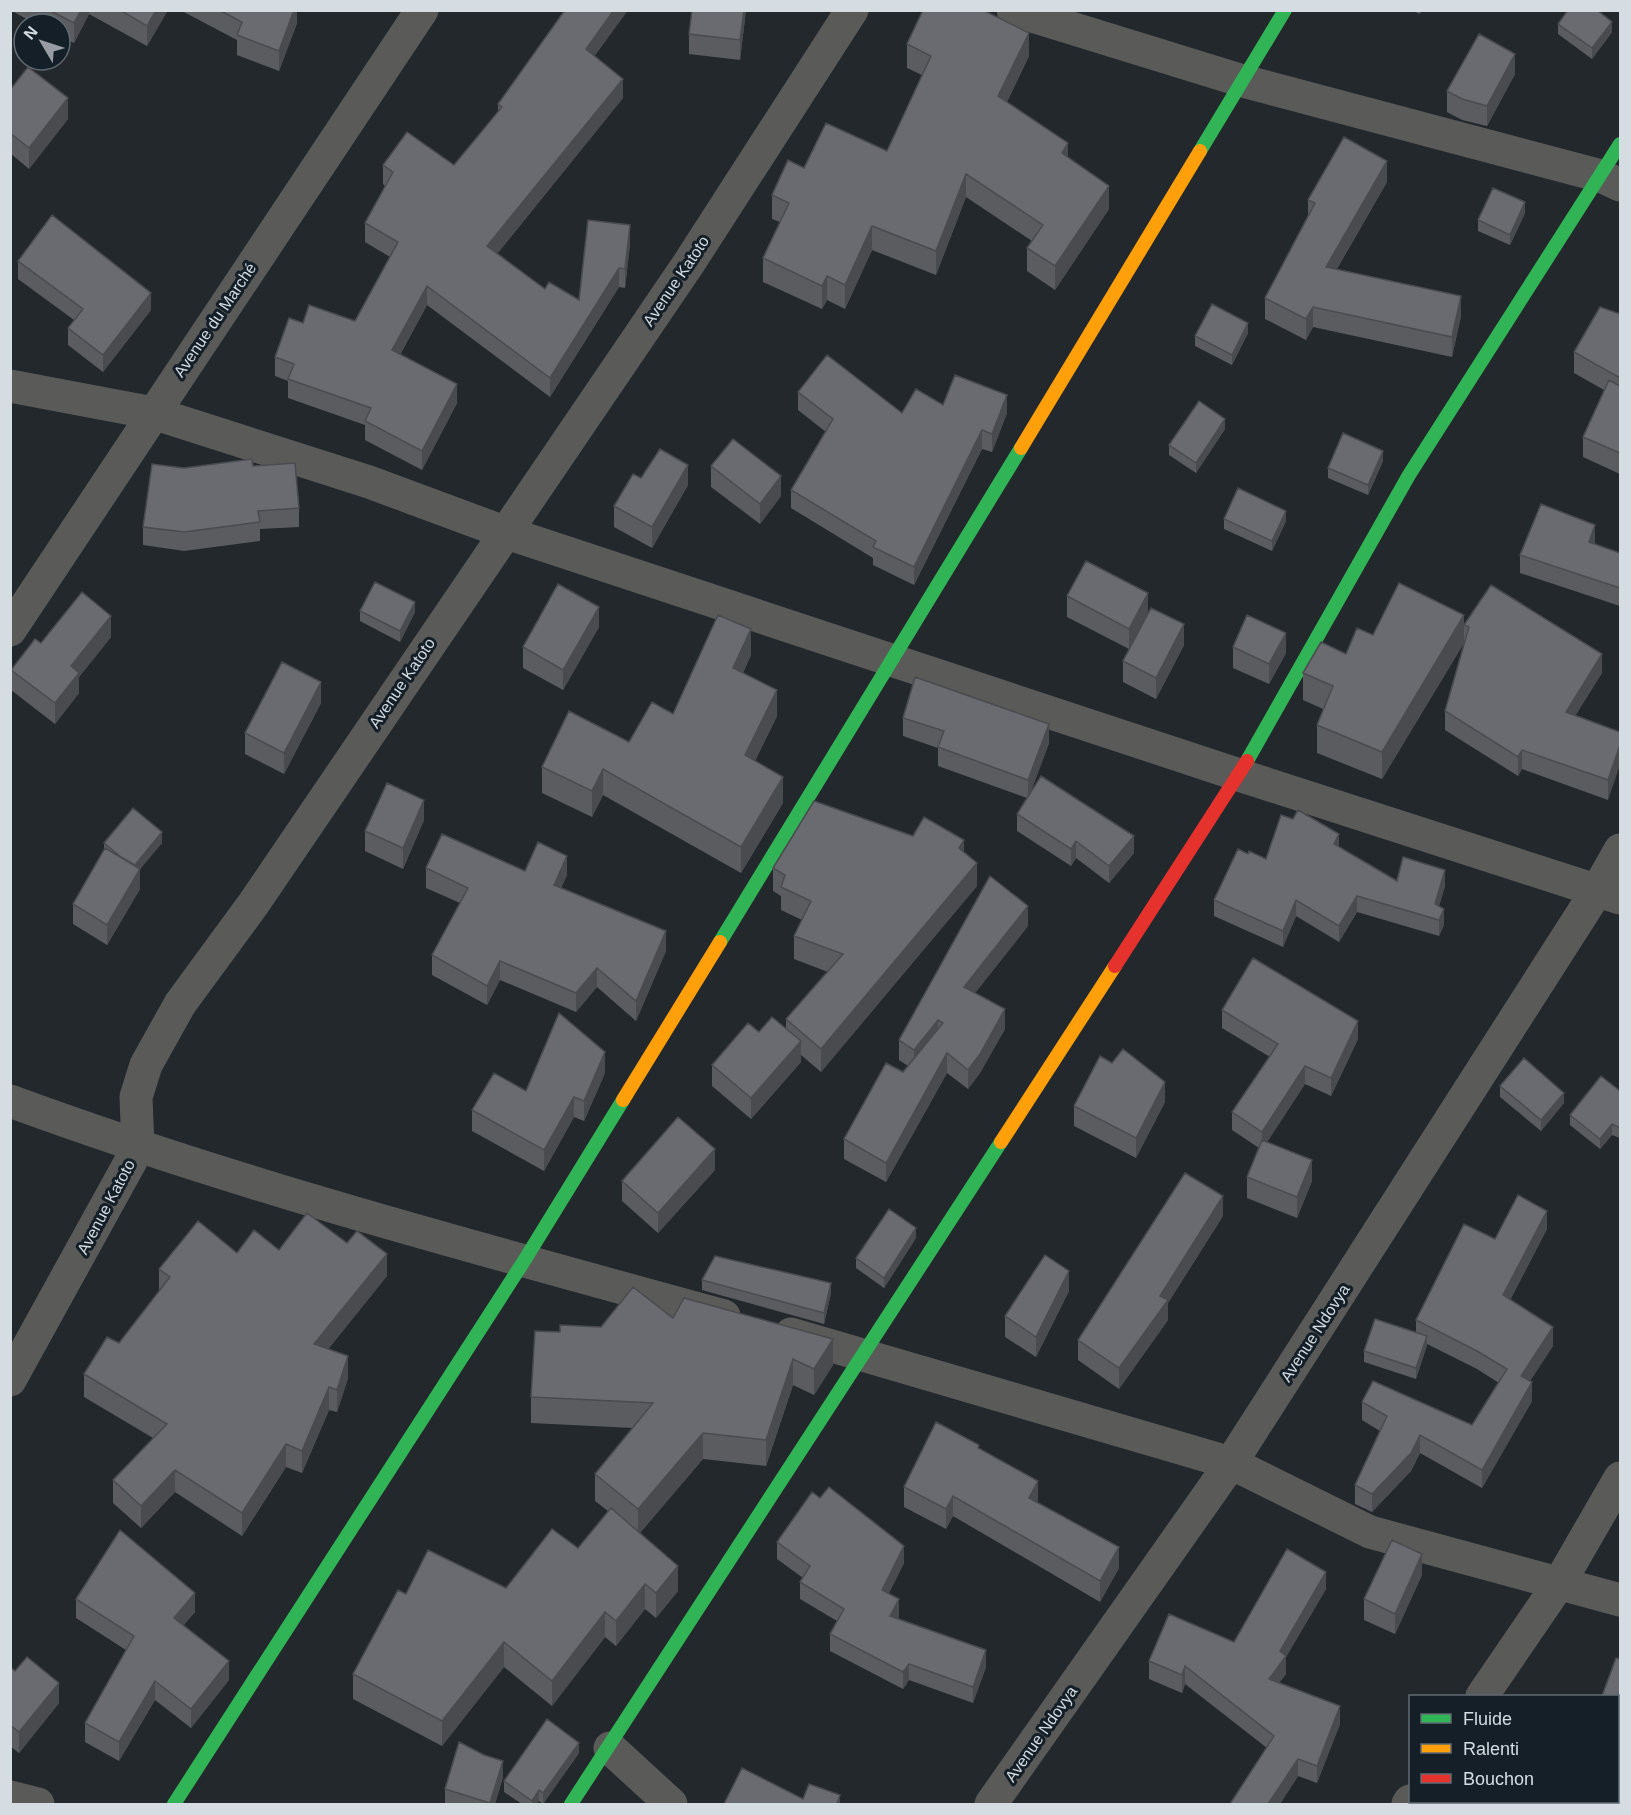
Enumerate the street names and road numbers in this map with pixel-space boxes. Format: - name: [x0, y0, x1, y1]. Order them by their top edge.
- street label: Avenue Katoto: [640, 233, 712, 329]
- street label: Avenue du Marché: [170, 260, 260, 380]
- street label: Avenue Katoto: [366, 635, 438, 731]
- street label: Avenue Katoto: [74, 1157, 138, 1257]
- street label: Avenue Ndovya: [1277, 1281, 1353, 1385]
- street label: Avenue Ndovya: [1002, 1683, 1080, 1785]

